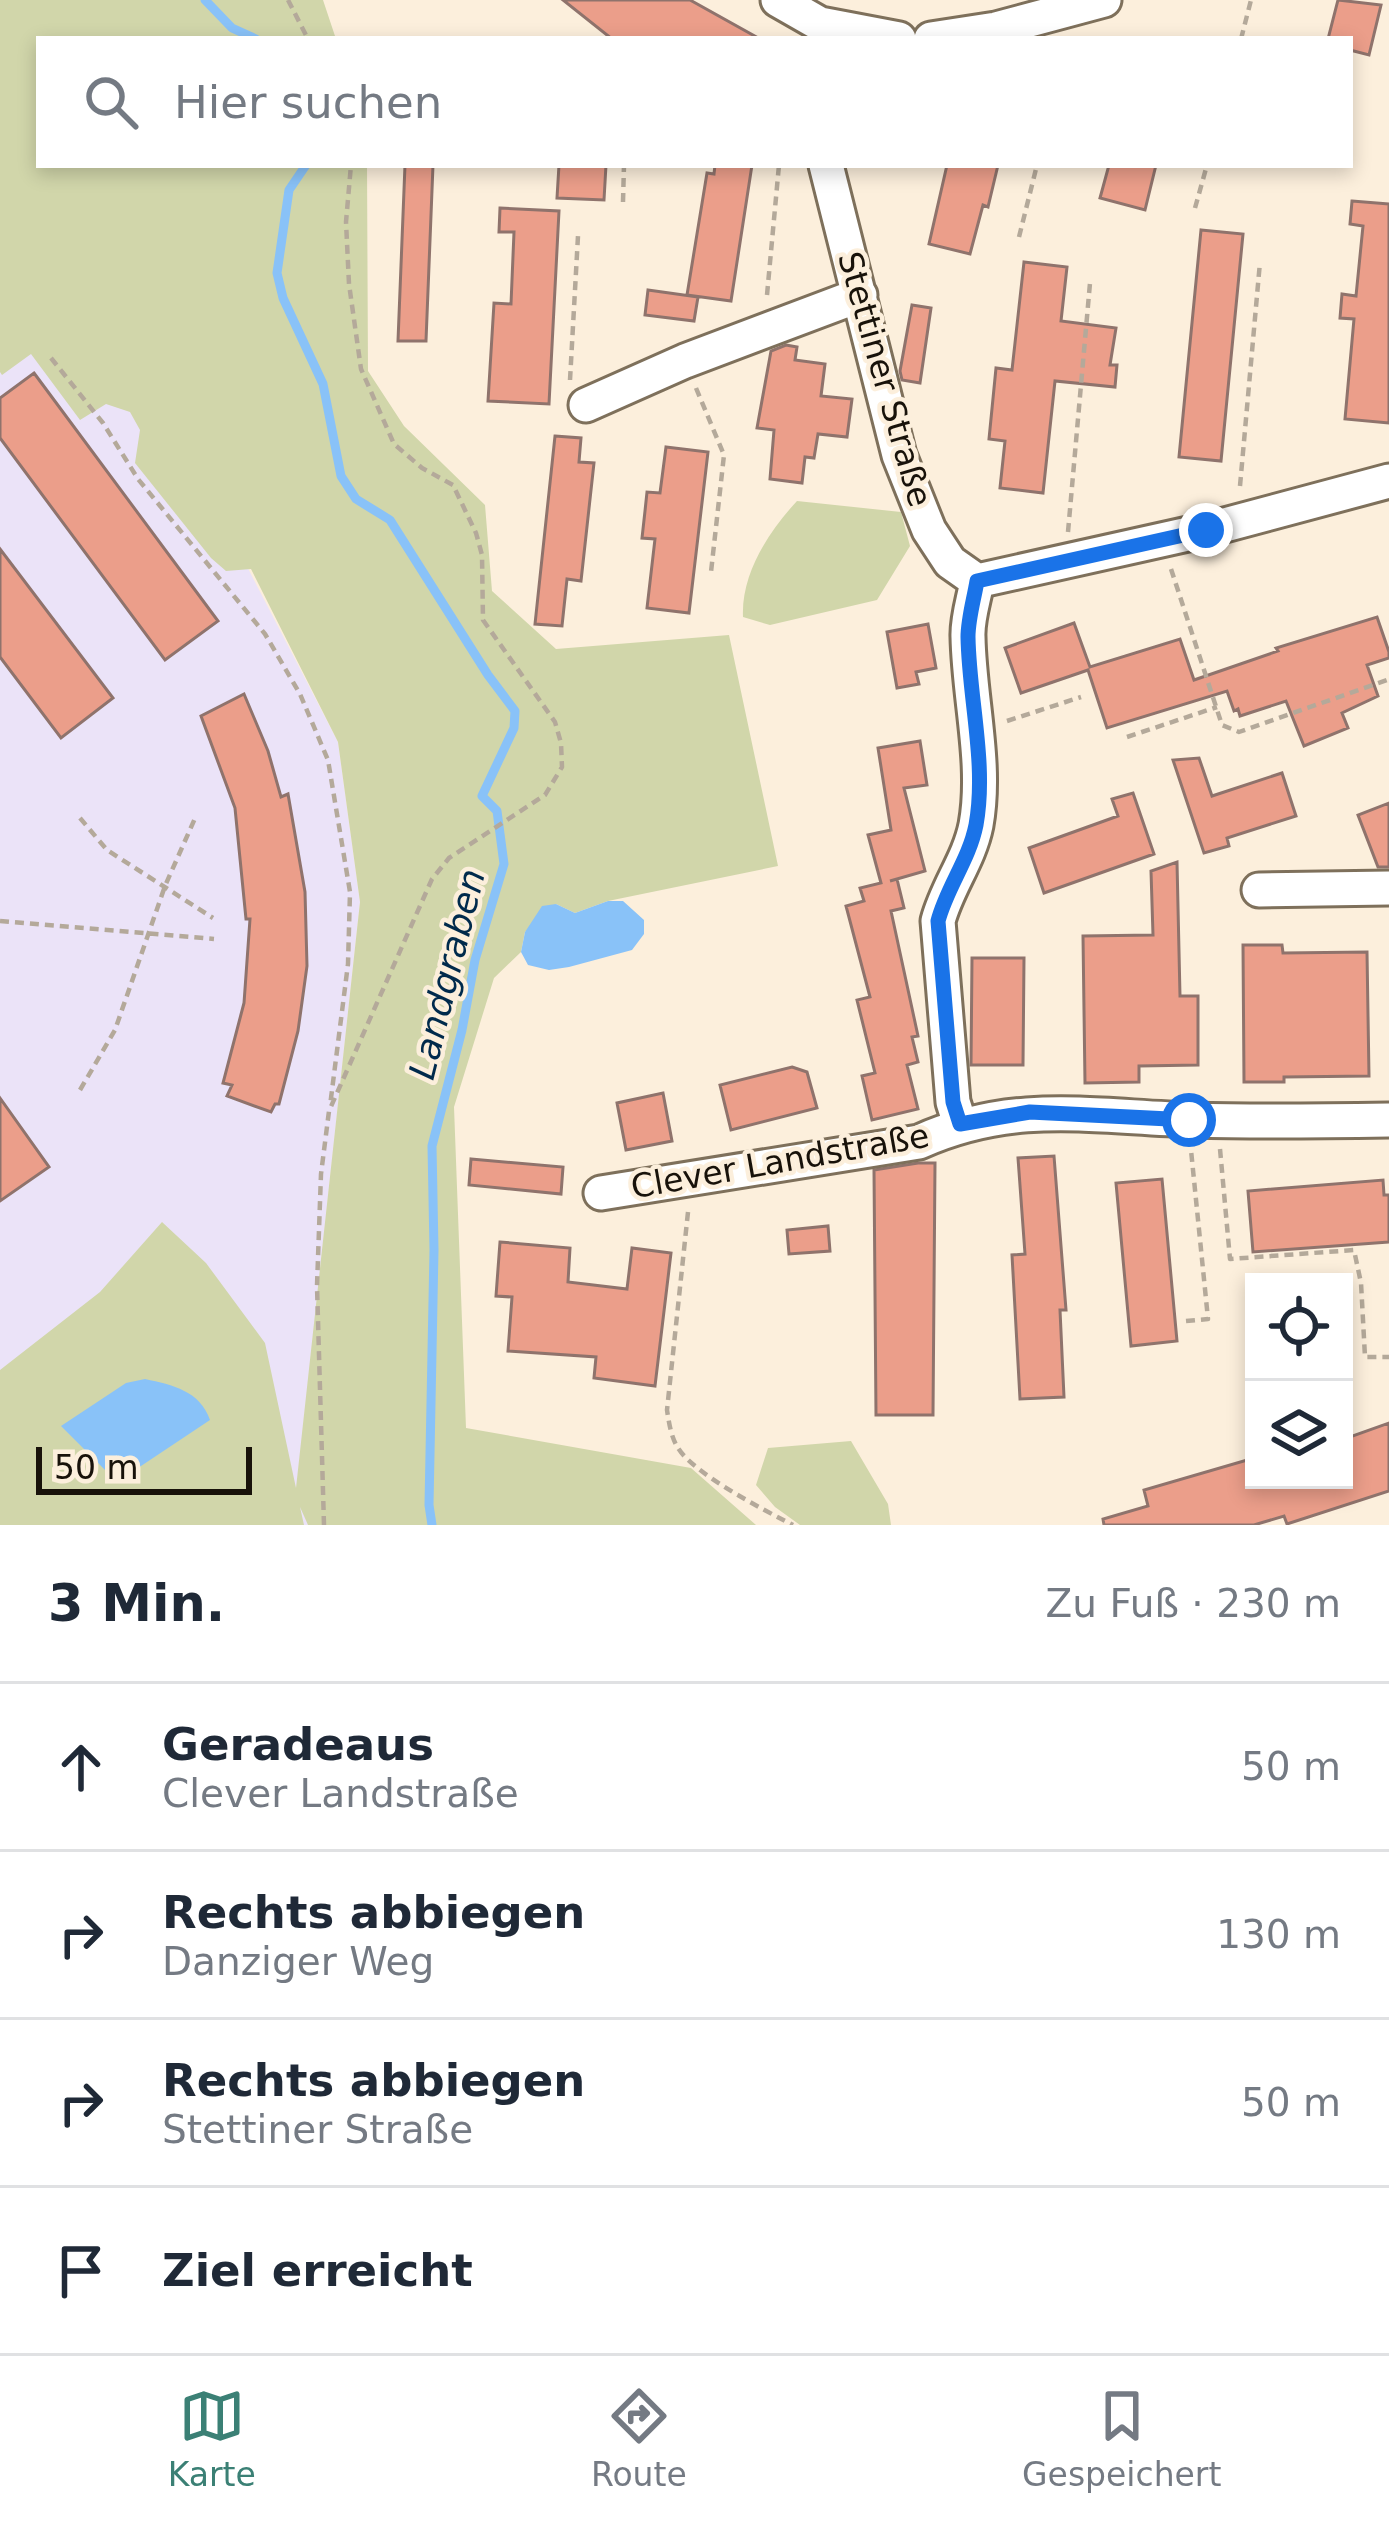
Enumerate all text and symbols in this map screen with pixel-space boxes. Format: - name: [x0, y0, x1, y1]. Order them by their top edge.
- search box: [36, 36, 1353, 168]
- icon: search: [78, 69, 144, 135]
- text: Hier suchen: [174, 76, 442, 129]
- street label: Stettiner Straße: [830, 247, 940, 511]
- route end: [1179, 503, 1233, 557]
- water label: Landgraben: [401, 865, 493, 1083]
- route start: [1162, 1093, 1216, 1147]
- street label: Clever Landstraße: [628, 1116, 932, 1206]
- map controls: [1245, 1273, 1353, 1489]
- button: locate: [1245, 1273, 1353, 1381]
- button: layers: [1245, 1381, 1353, 1489]
- scale bar: [36, 1441, 252, 1494]
- text: 50 m: [54, 1448, 139, 1487]
- text: 3 Min.: [48, 1574, 225, 1633]
- text: Zu Fuß · 230 m: [1046, 1581, 1341, 1626]
- text: Geradeaus: [162, 1718, 434, 1771]
- icon: ahead: [48, 1734, 114, 1800]
- text: 50 m: [1241, 1744, 1341, 1789]
- text: Clever Landstraße: [162, 1771, 519, 1816]
- text: Rechts abbiegen: [162, 1886, 585, 1939]
- icon: right: [48, 1902, 114, 1968]
- text: 130 m: [1216, 1912, 1341, 1957]
- text: Danziger Weg: [162, 1939, 434, 1984]
- text: Rechts abbiegen: [162, 2054, 585, 2107]
- icon: right: [48, 2070, 114, 2136]
- text: 50 m: [1241, 2080, 1341, 2125]
- text: Stettiner Straße: [162, 2107, 473, 2152]
- icon: arrive: [48, 2238, 114, 2304]
- text: Ziel erreicht: [162, 2244, 473, 2297]
- tab: Karte: [168, 2383, 256, 2494]
- tab: Route: [591, 2383, 687, 2494]
- tab: Gespeichert: [1022, 2383, 1221, 2494]

